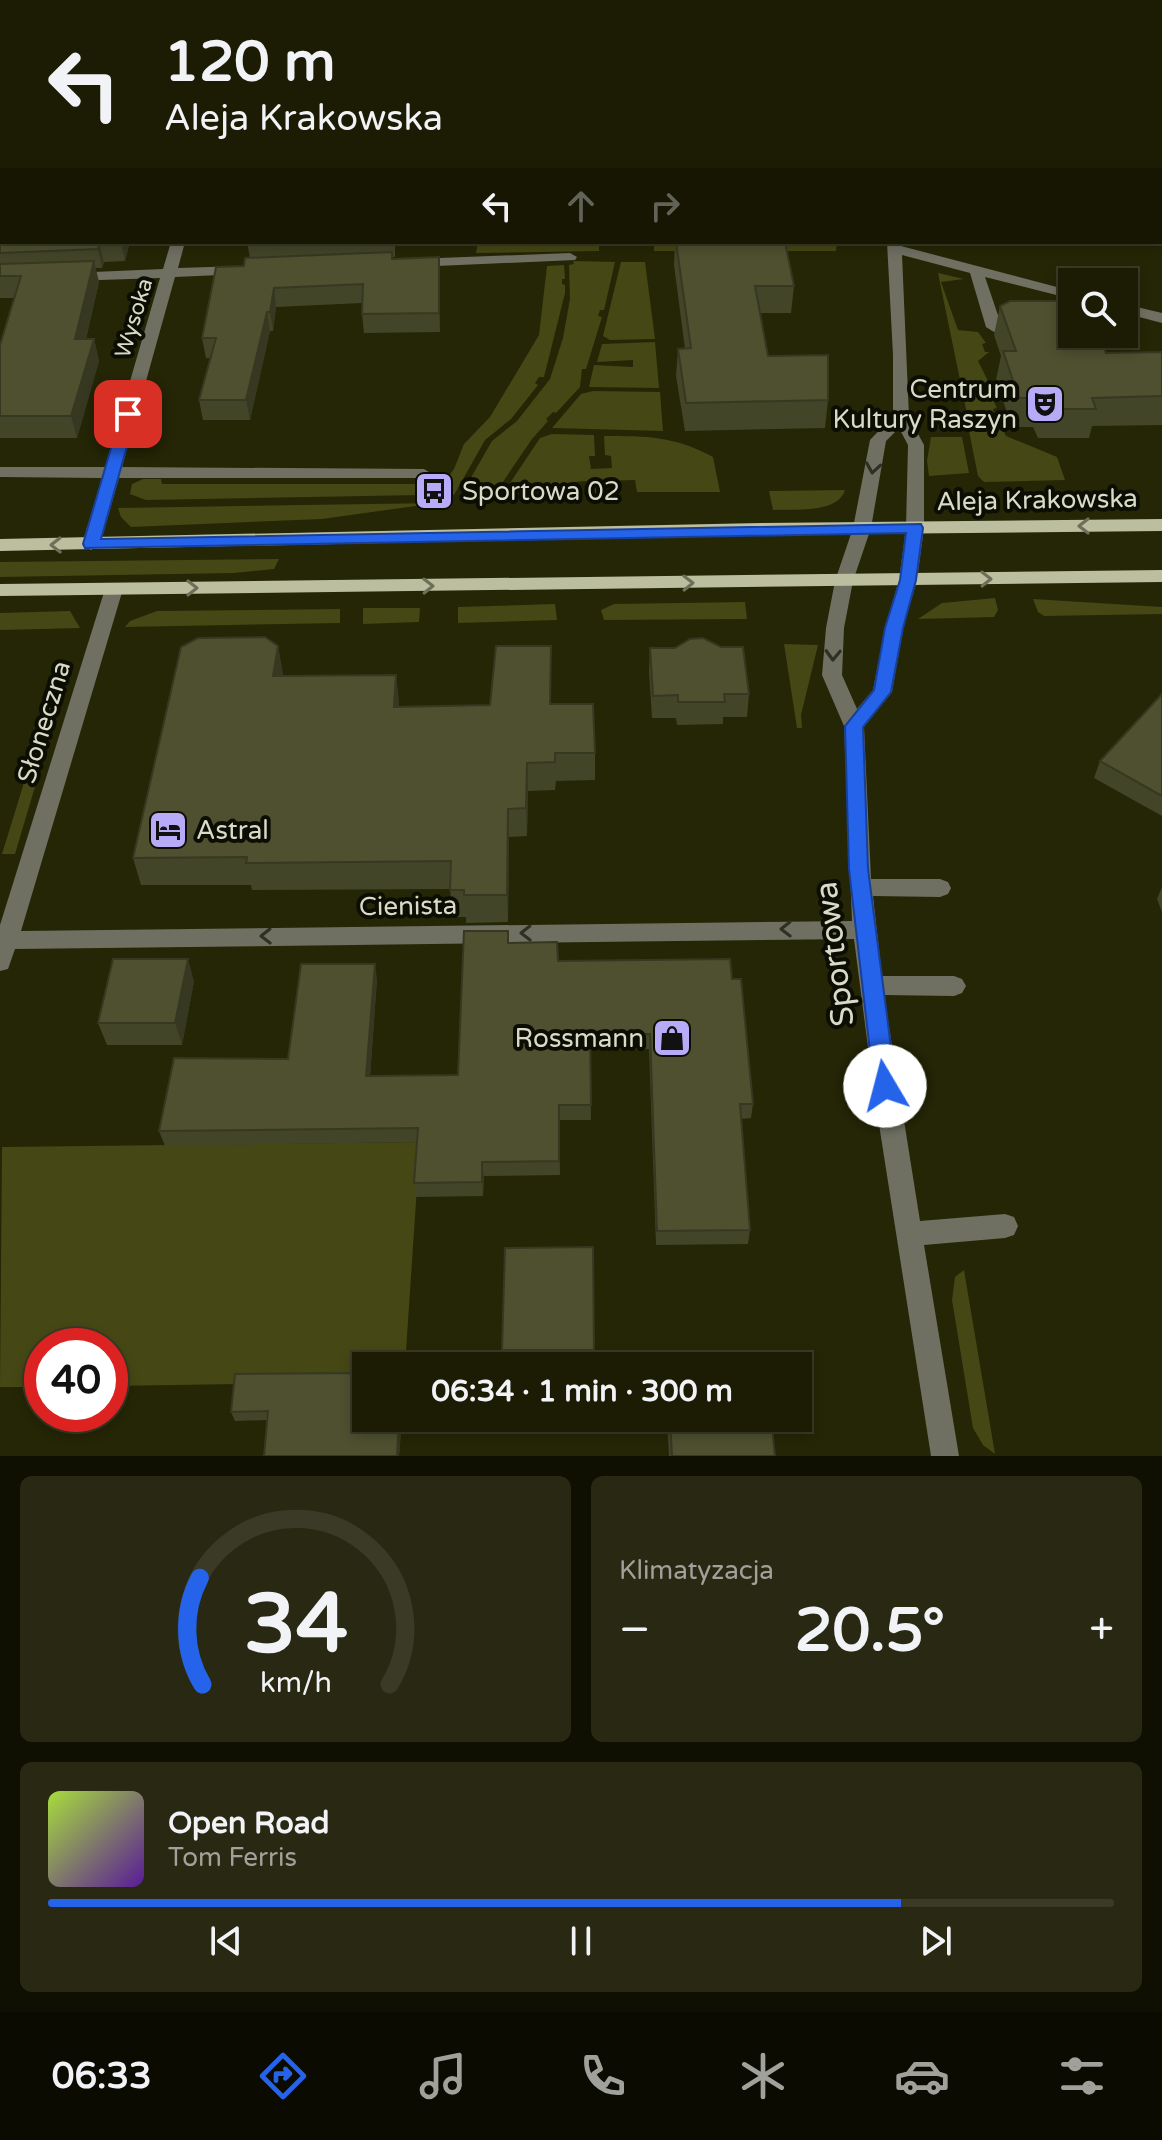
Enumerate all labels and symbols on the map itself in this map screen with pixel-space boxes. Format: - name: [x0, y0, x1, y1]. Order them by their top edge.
- street label: Wysoka: [110, 275, 158, 361]
- place label: Centrum Kultury Raszyn: [832, 374, 1017, 435]
- pin: [94, 380, 162, 448]
- theatre icon: Centrum Kultury Raszyn: [1024, 383, 1066, 425]
- one-way arrow: [865, 462, 882, 475]
- bus stop icon: Sportowa 02: [413, 470, 455, 512]
- place label: Sportowa 02: [462, 476, 620, 507]
- street label: Aleja Krakowska: [936, 483, 1138, 517]
- one-way arrow: [1077, 517, 1090, 535]
- one-way arrow: [49, 536, 62, 553]
- one-way arrow: [980, 571, 993, 588]
- one-way arrow: [682, 574, 695, 592]
- one-way arrow: [422, 577, 435, 595]
- one-way arrow: [186, 579, 199, 597]
- one-way arrow: [825, 649, 842, 662]
- street label: Słoneczna: [11, 657, 77, 787]
- hotel icon: Astral: [147, 809, 189, 851]
- place label: Astral: [196, 815, 269, 846]
- street label: Sportowa: [807, 879, 863, 1029]
- street label: Cienista: [358, 890, 458, 922]
- one-way arrow: [779, 920, 792, 938]
- one-way arrow: [519, 924, 532, 941]
- one-way arrow: [259, 927, 272, 945]
- shop icon: Rossmann: [651, 1017, 693, 1059]
- place label: Rossmann: [515, 1023, 644, 1054]
- position arrow: [843, 1044, 927, 1128]
- speed limit sign: 40: [24, 1328, 128, 1432]

